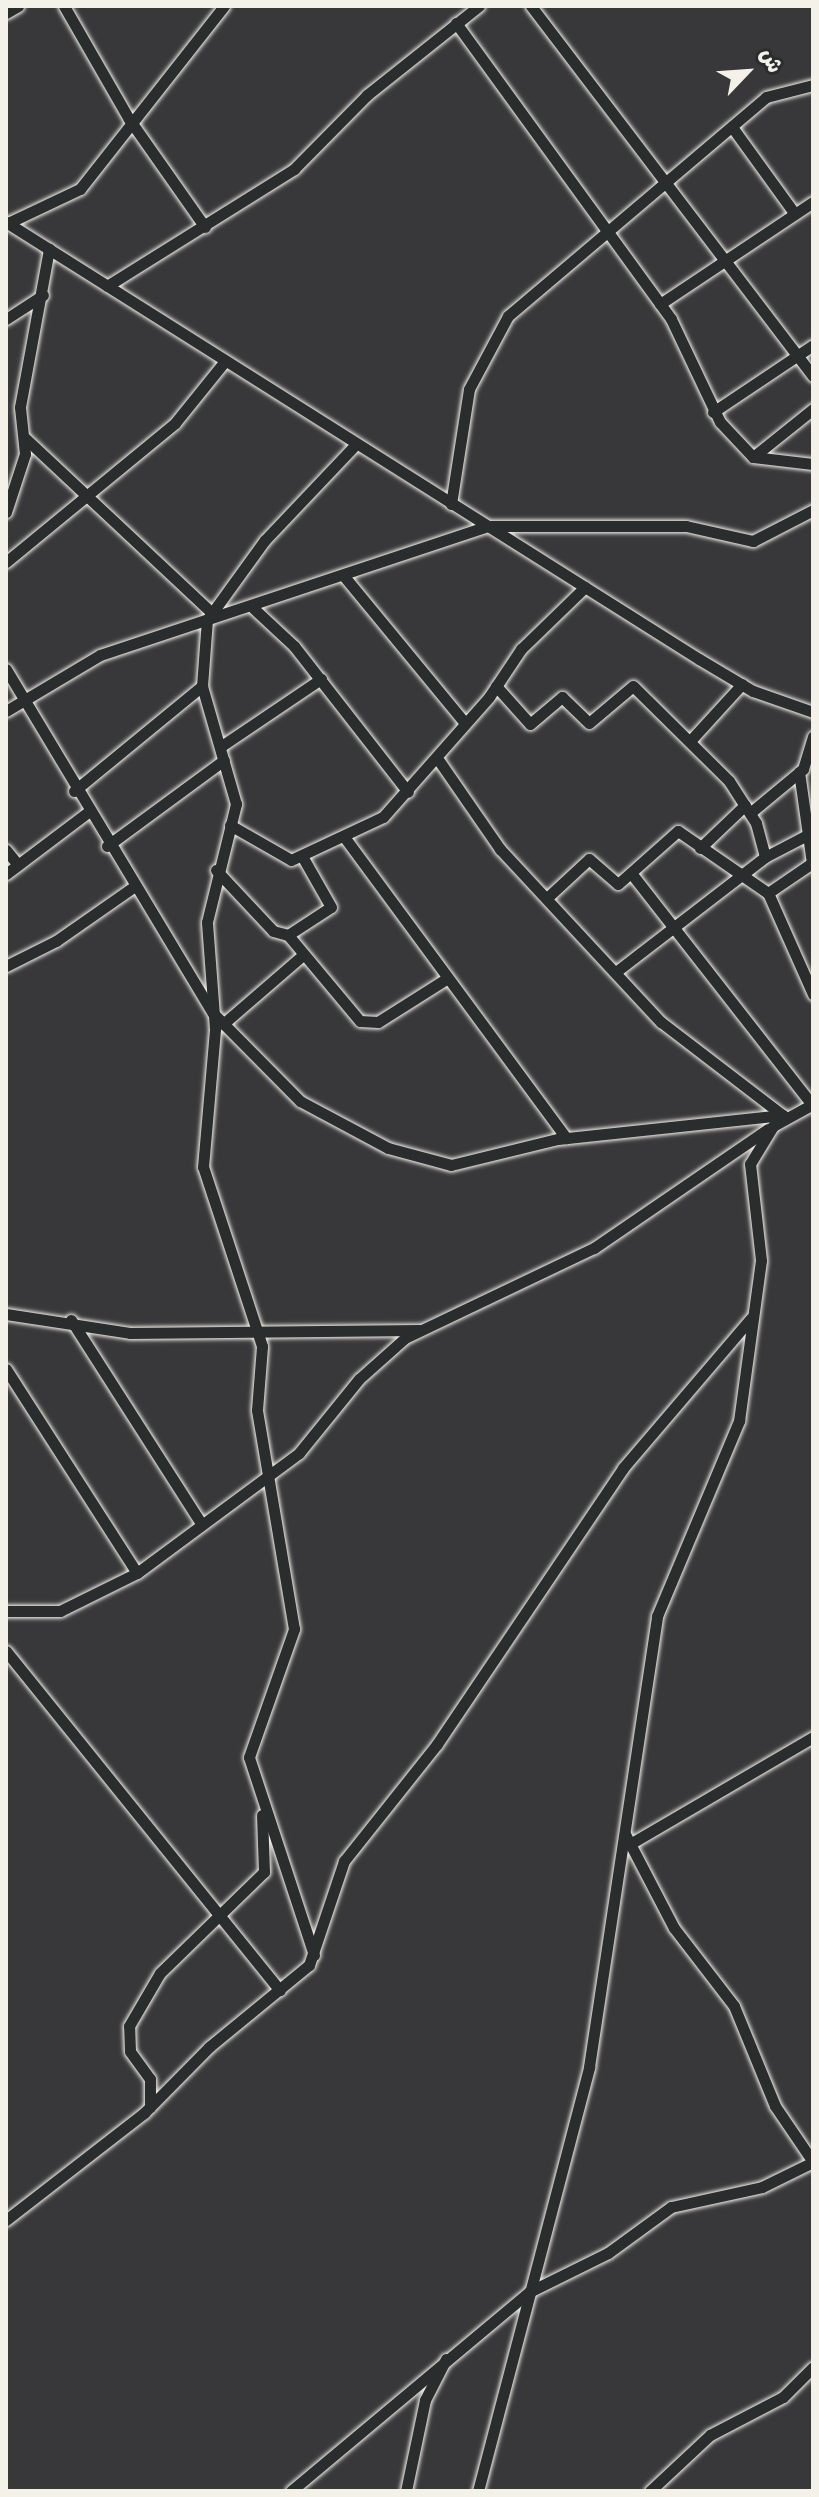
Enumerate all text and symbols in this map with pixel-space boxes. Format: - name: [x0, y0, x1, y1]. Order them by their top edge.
- north arrow: [707, 32, 787, 112]
- text: ش: [750, 44, 788, 79]

